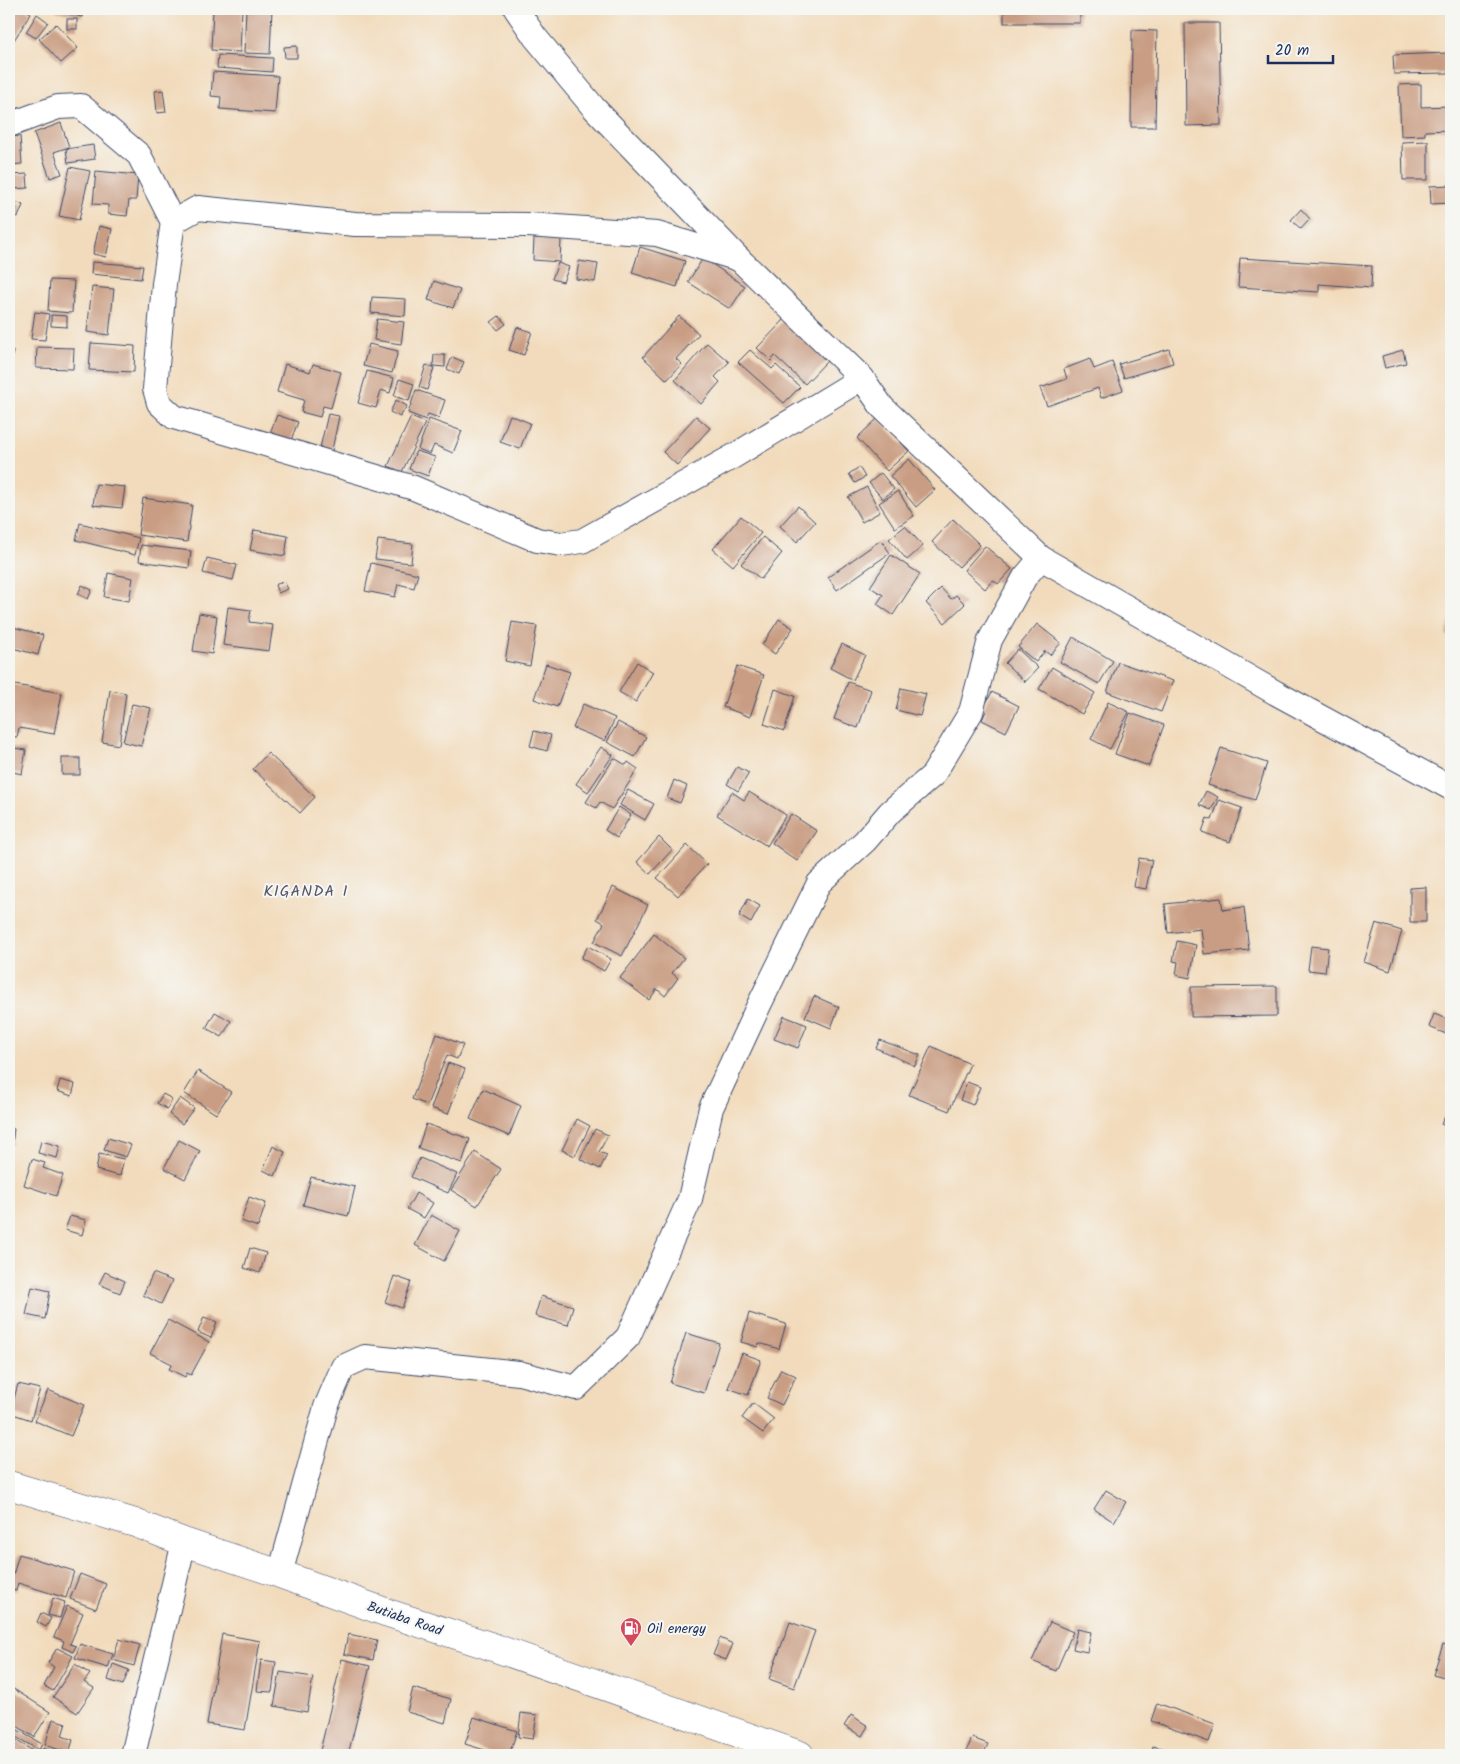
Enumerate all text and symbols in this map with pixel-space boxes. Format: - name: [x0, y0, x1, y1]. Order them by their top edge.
- scale bar: [1268, 32, 1332, 64]
- text: 20 m: [1275, 39, 1309, 63]
- district label: KIGANDA I: [263, 879, 349, 904]
- street label: Butiaba Road: [364, 1596, 446, 1642]
- fuel station icon: Oil energy: [619, 1616, 643, 1647]
- place label: Oil energy: [647, 1618, 706, 1640]

